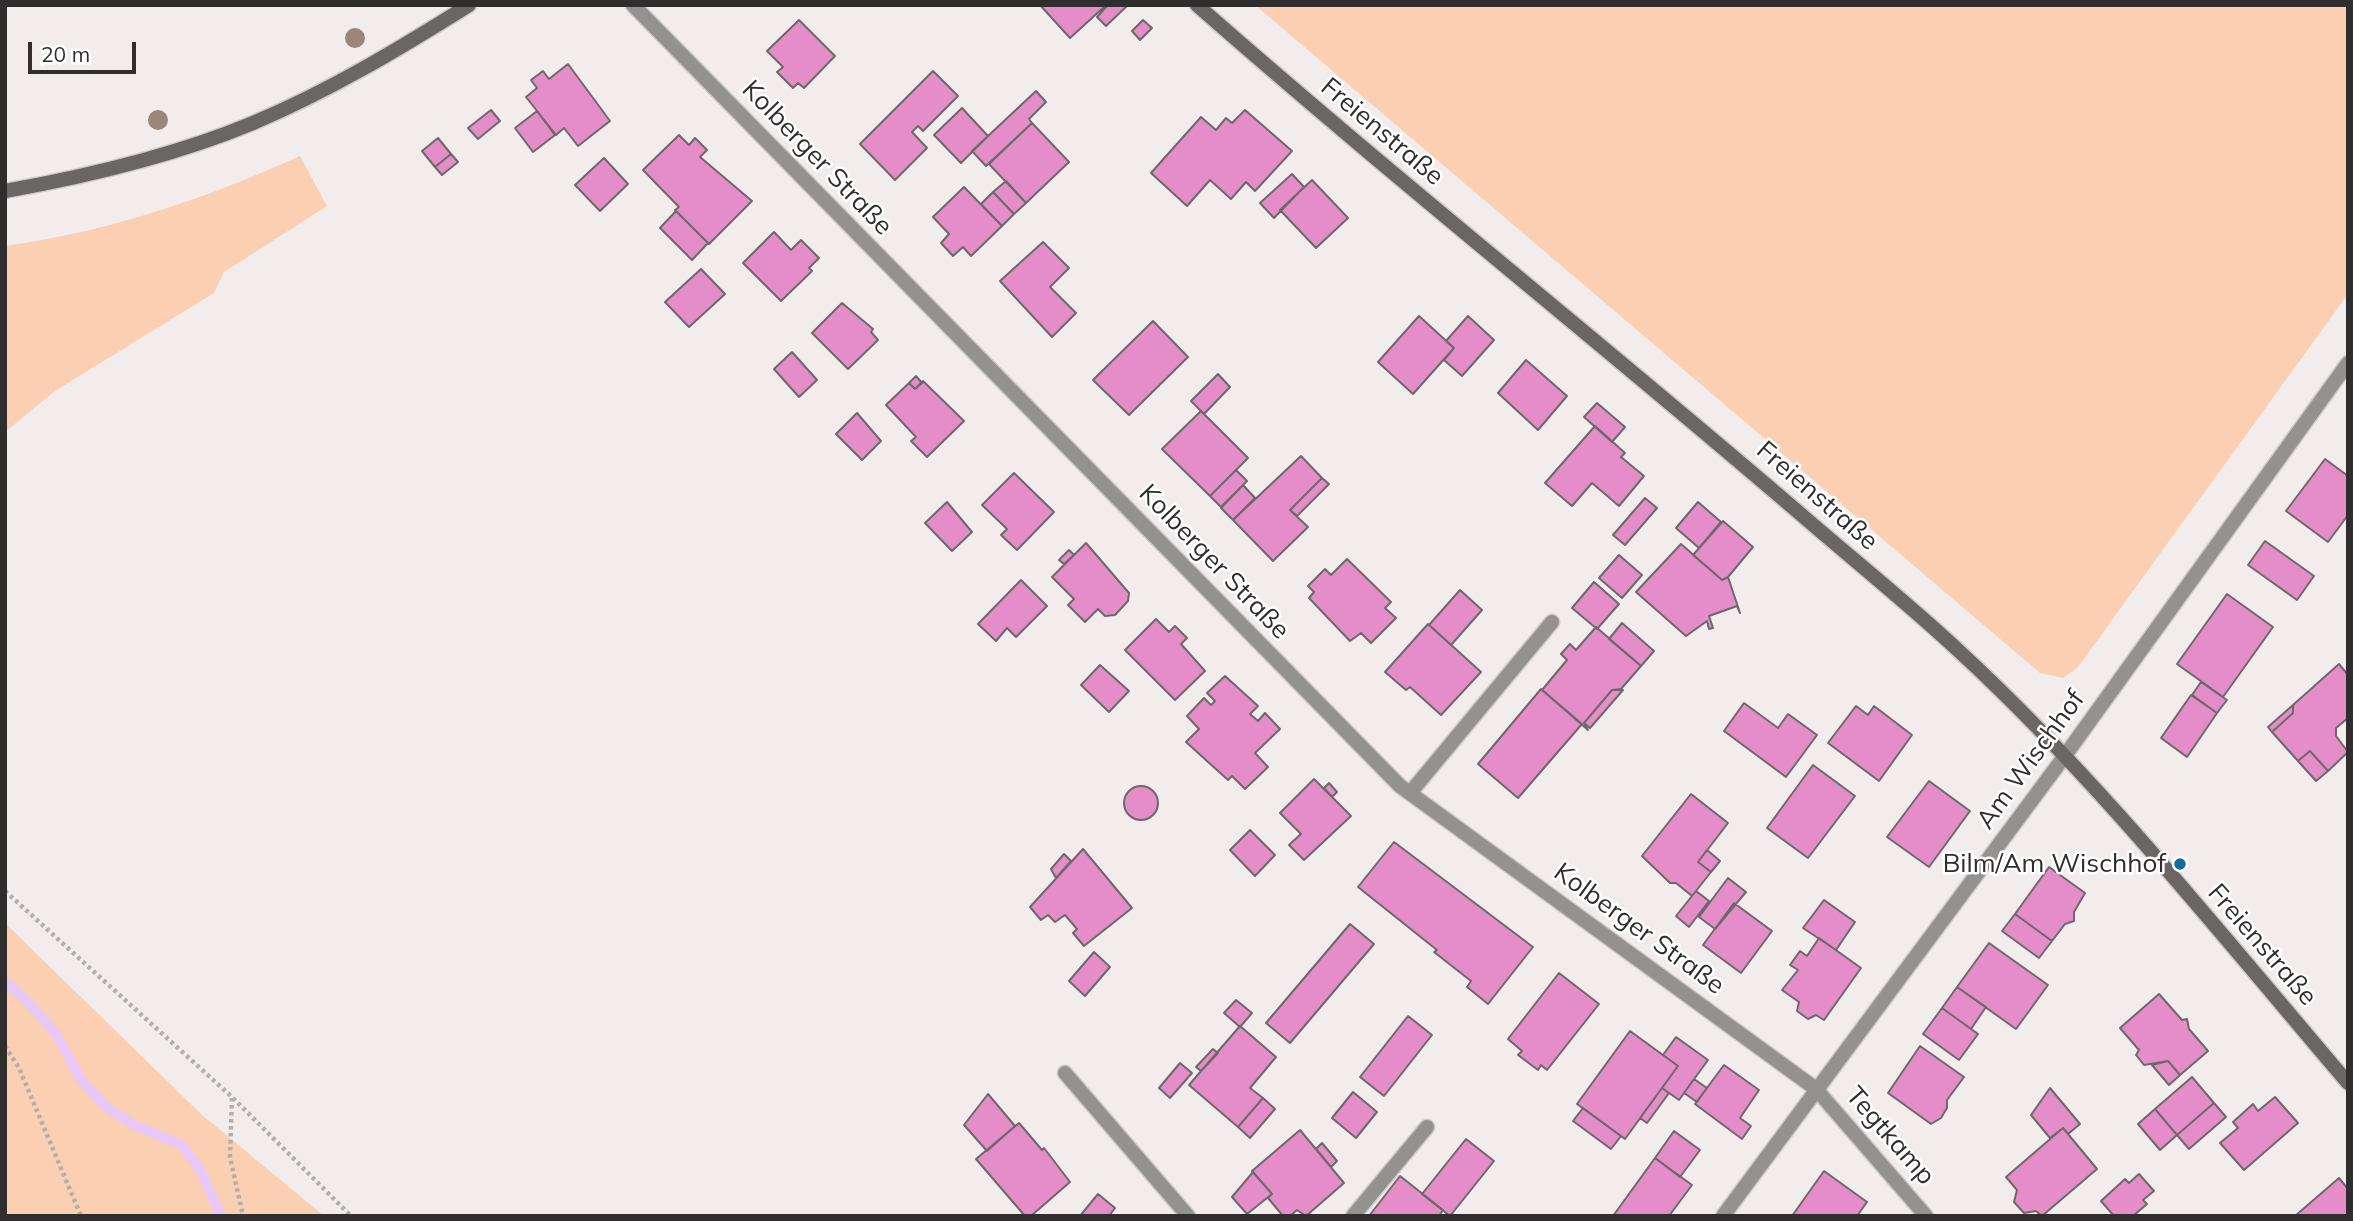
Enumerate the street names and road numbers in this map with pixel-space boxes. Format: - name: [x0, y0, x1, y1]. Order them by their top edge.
- street label: Freienstraße: [1314, 72, 1450, 192]
- street label: Kolberger Straße: [735, 74, 899, 242]
- street label: Freienstraße: [1750, 435, 1884, 557]
- street label: Kolberger Straße: [1132, 478, 1296, 646]
- street label: Am Wischhof: [1970, 685, 2092, 835]
- street label: Kolberger Straße: [1548, 857, 1730, 1001]
- street label: Freienstraße: [2201, 878, 2323, 1012]
- street label: Tegtkamp: [1839, 1081, 1941, 1191]

